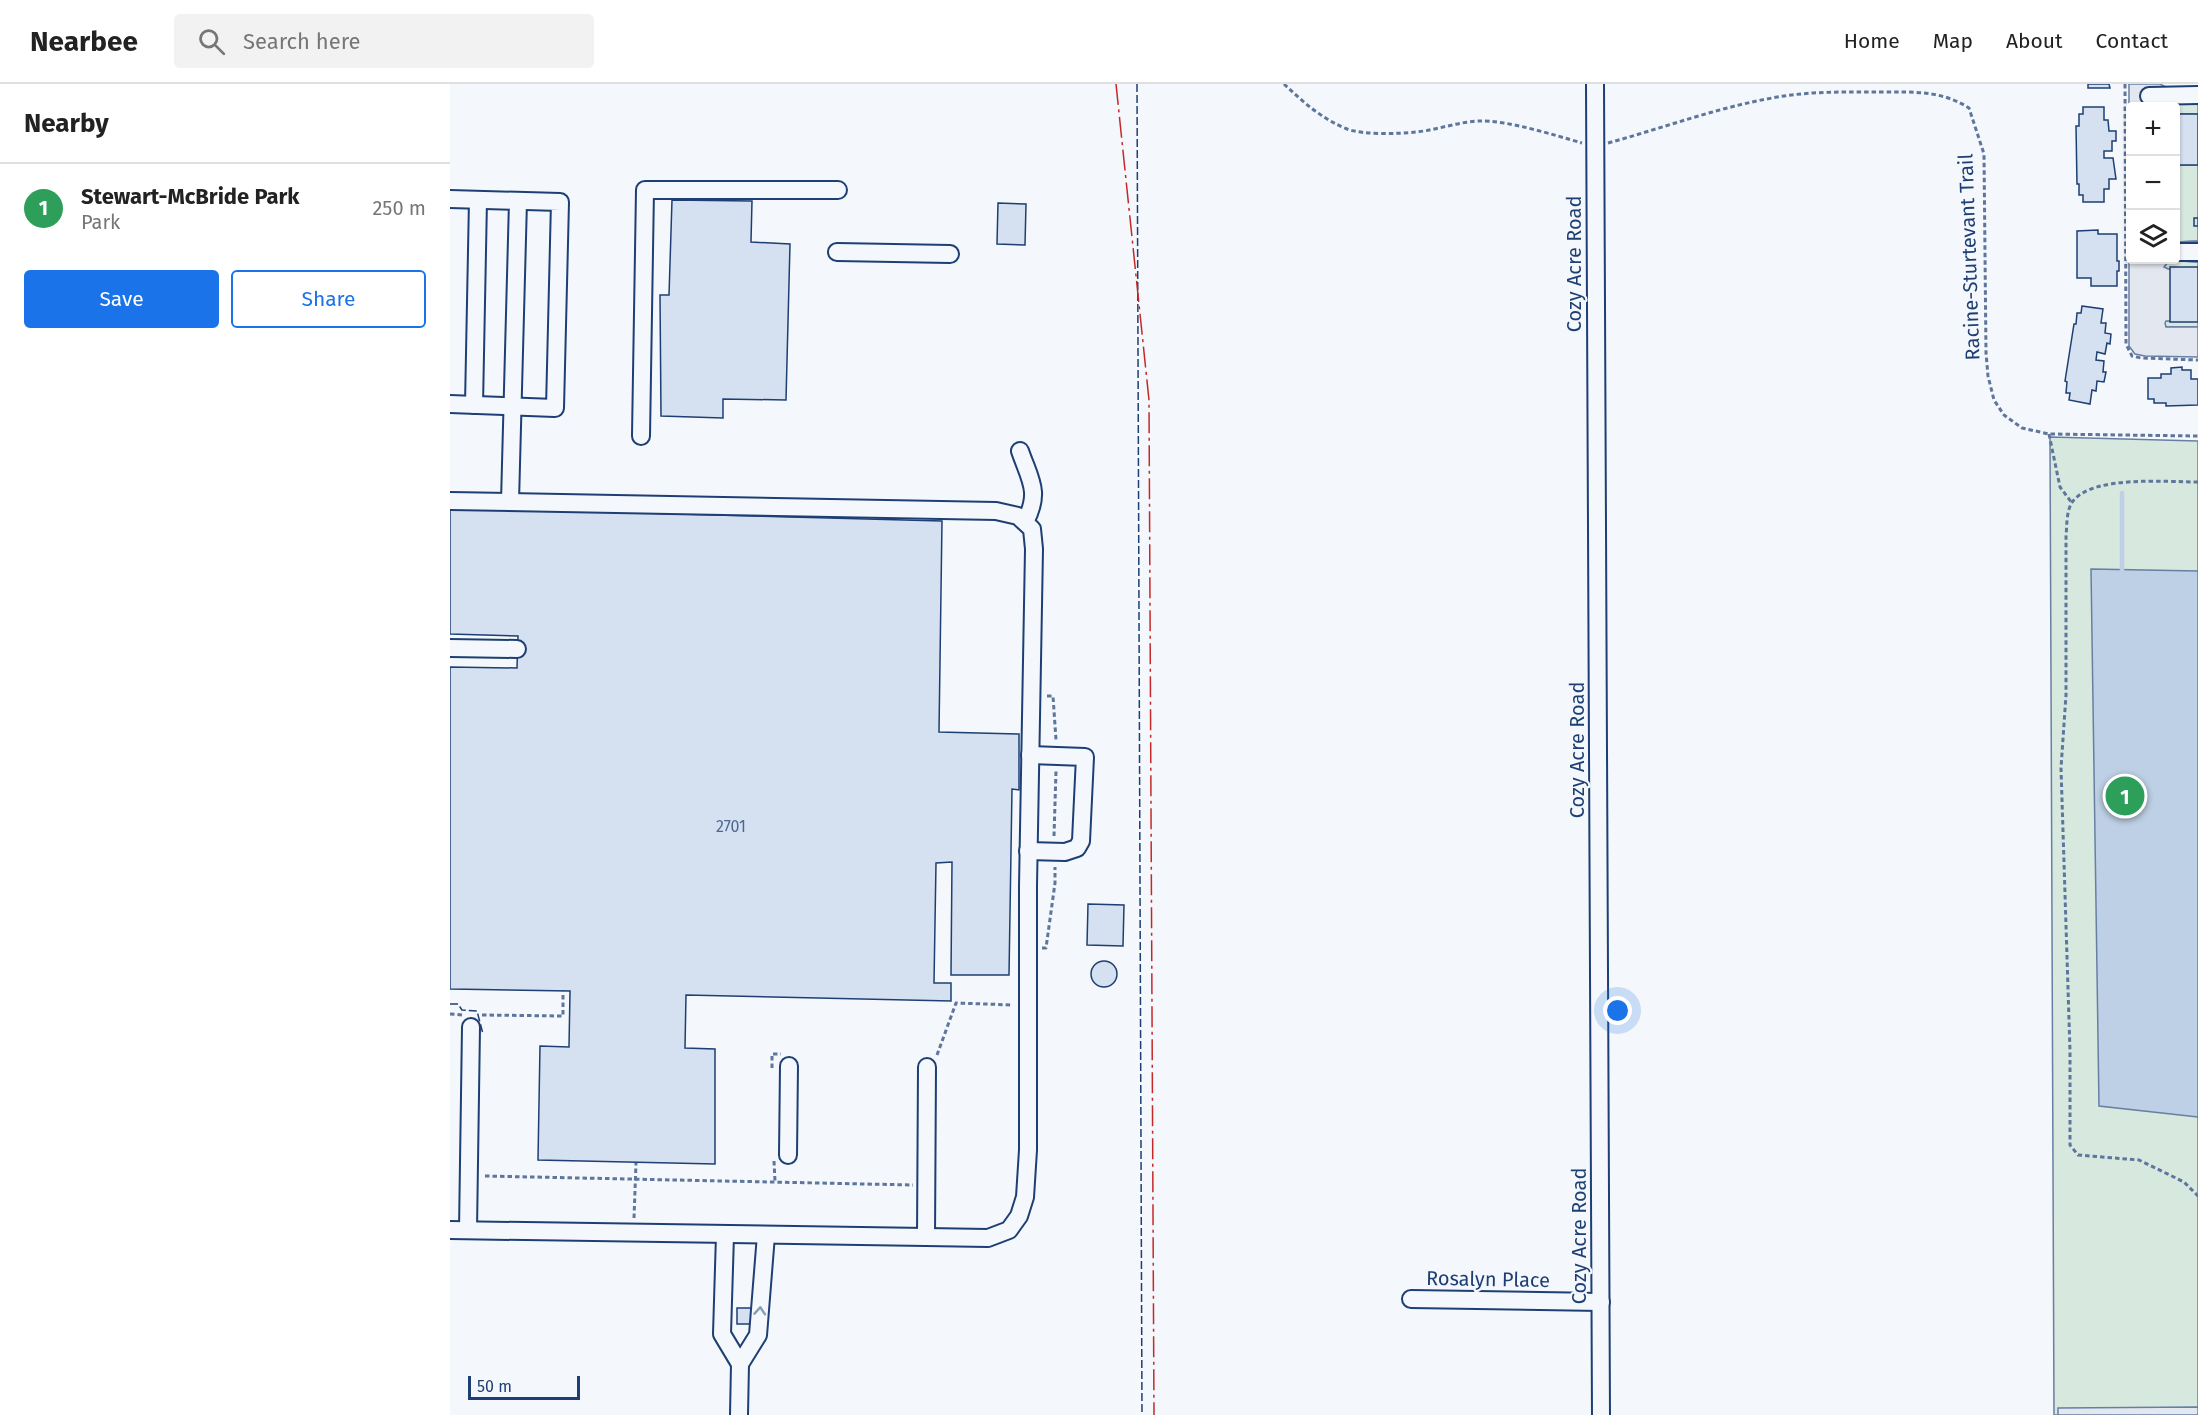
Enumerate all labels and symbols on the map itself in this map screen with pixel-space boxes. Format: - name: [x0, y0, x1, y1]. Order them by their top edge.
- street label: Racine-Sturtevant Trail: [1953, 153, 1985, 361]
- street label: Cozy Acre Road: [1562, 196, 1586, 332]
- street label: Cozy Acre Road: [1565, 682, 1589, 818]
- pin: 1: [2106, 774, 2144, 818]
- house number: 2701: [716, 817, 746, 836]
- your location: [1603, 996, 1632, 1025]
- street label: Cozy Acre Road: [1567, 1168, 1591, 1304]
- street label: Rosalyn Place: [1426, 1266, 1550, 1292]
- one-way arrow: [753, 1306, 766, 1315]
- scale bar: [468, 1373, 580, 1400]

